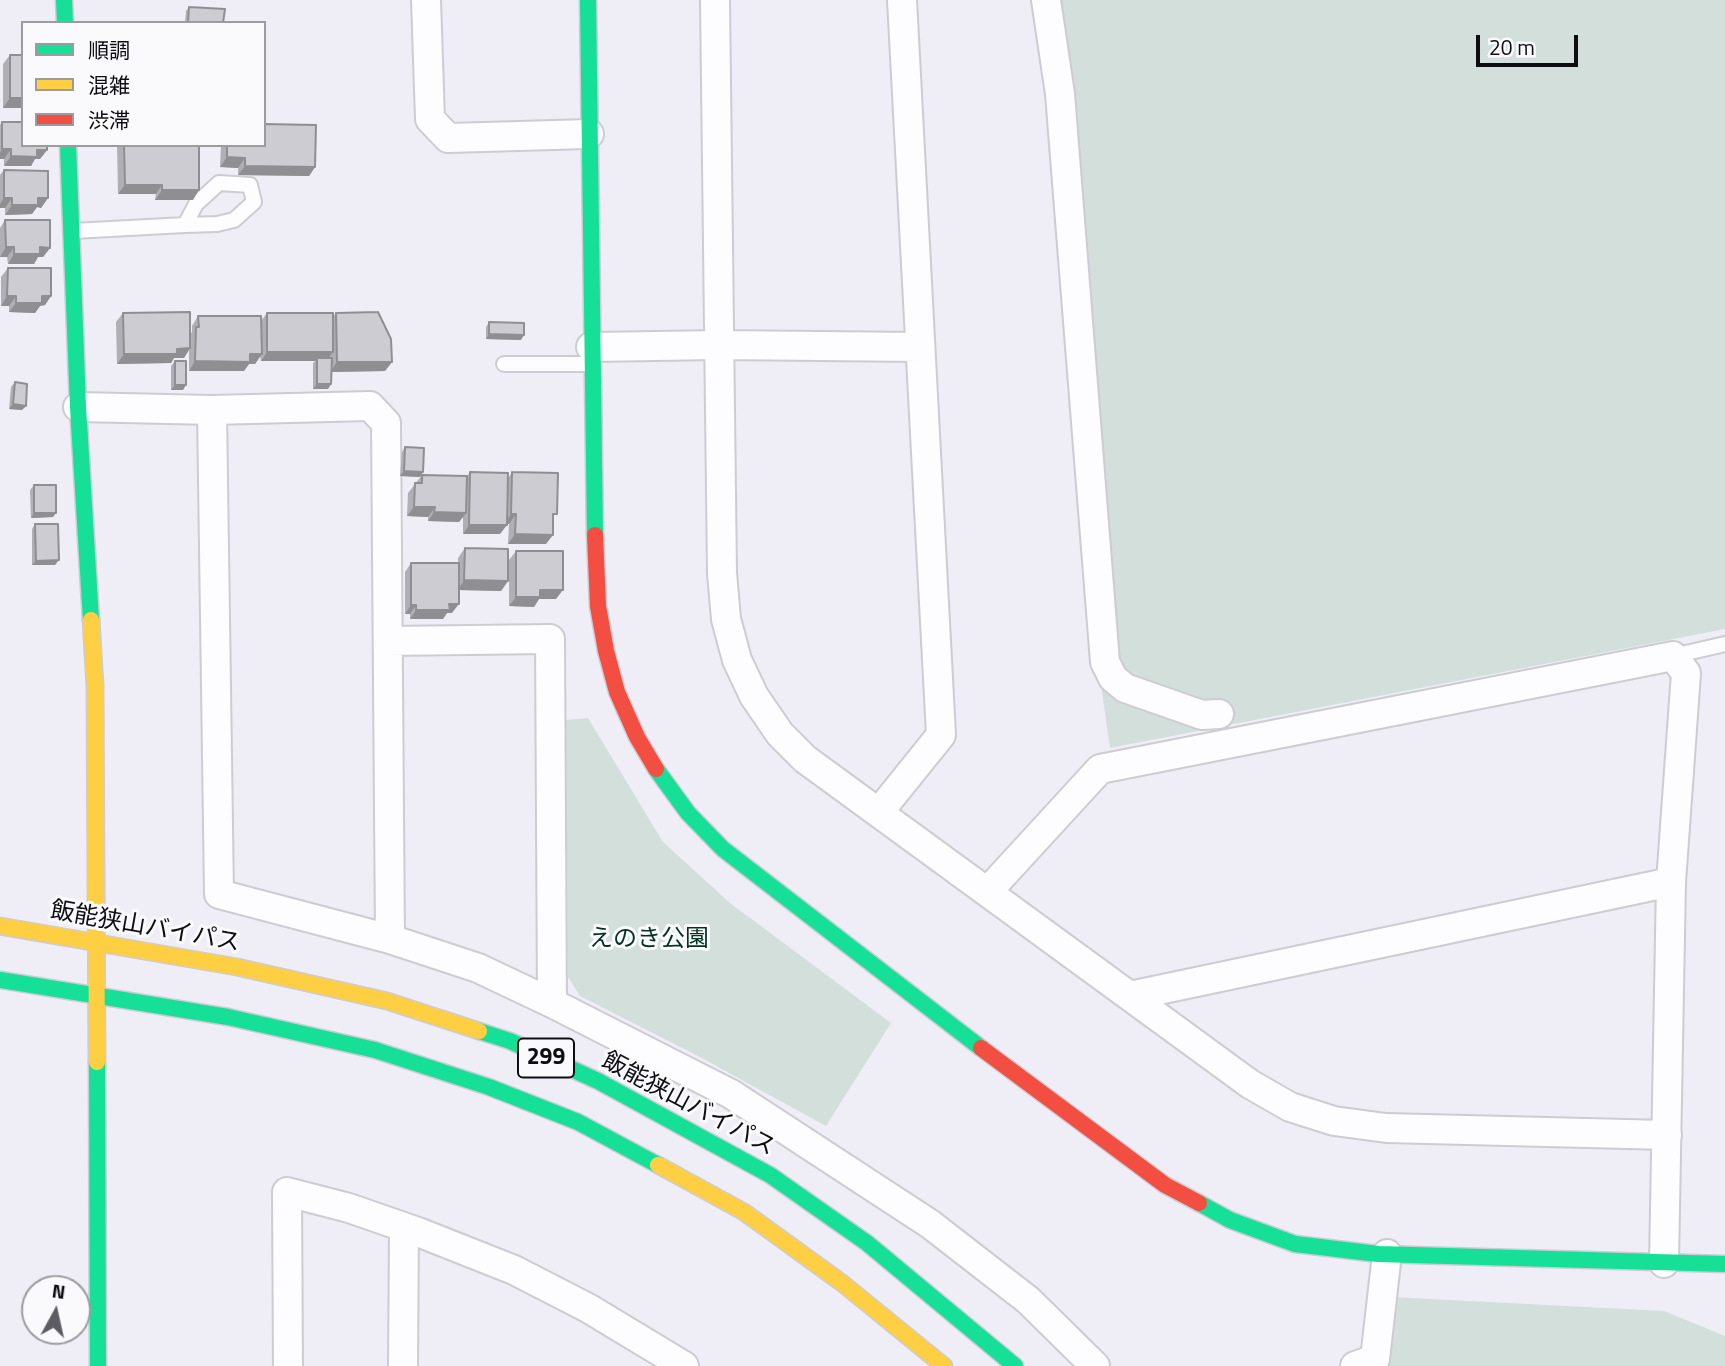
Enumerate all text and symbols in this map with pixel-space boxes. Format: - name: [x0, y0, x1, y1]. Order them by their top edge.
- legend: [21, 21, 266, 147]
- scale bar: [1480, 21, 1582, 65]
- text: 20 m: [1489, 31, 1535, 63]
- text: 順調: [88, 34, 130, 66]
- text: 混雑: [88, 69, 130, 101]
- text: 渋滞: [88, 104, 130, 136]
- street label: 飯能狭山バイパス: [48, 897, 242, 959]
- park label: えのき公園: [589, 926, 709, 954]
- road number: 299: [518, 1038, 574, 1078]
- street label: 飯能狭山バイパス: [596, 1047, 780, 1163]
- north arrow: [21, 1275, 91, 1345]
- text: N: [50, 1275, 67, 1306]

